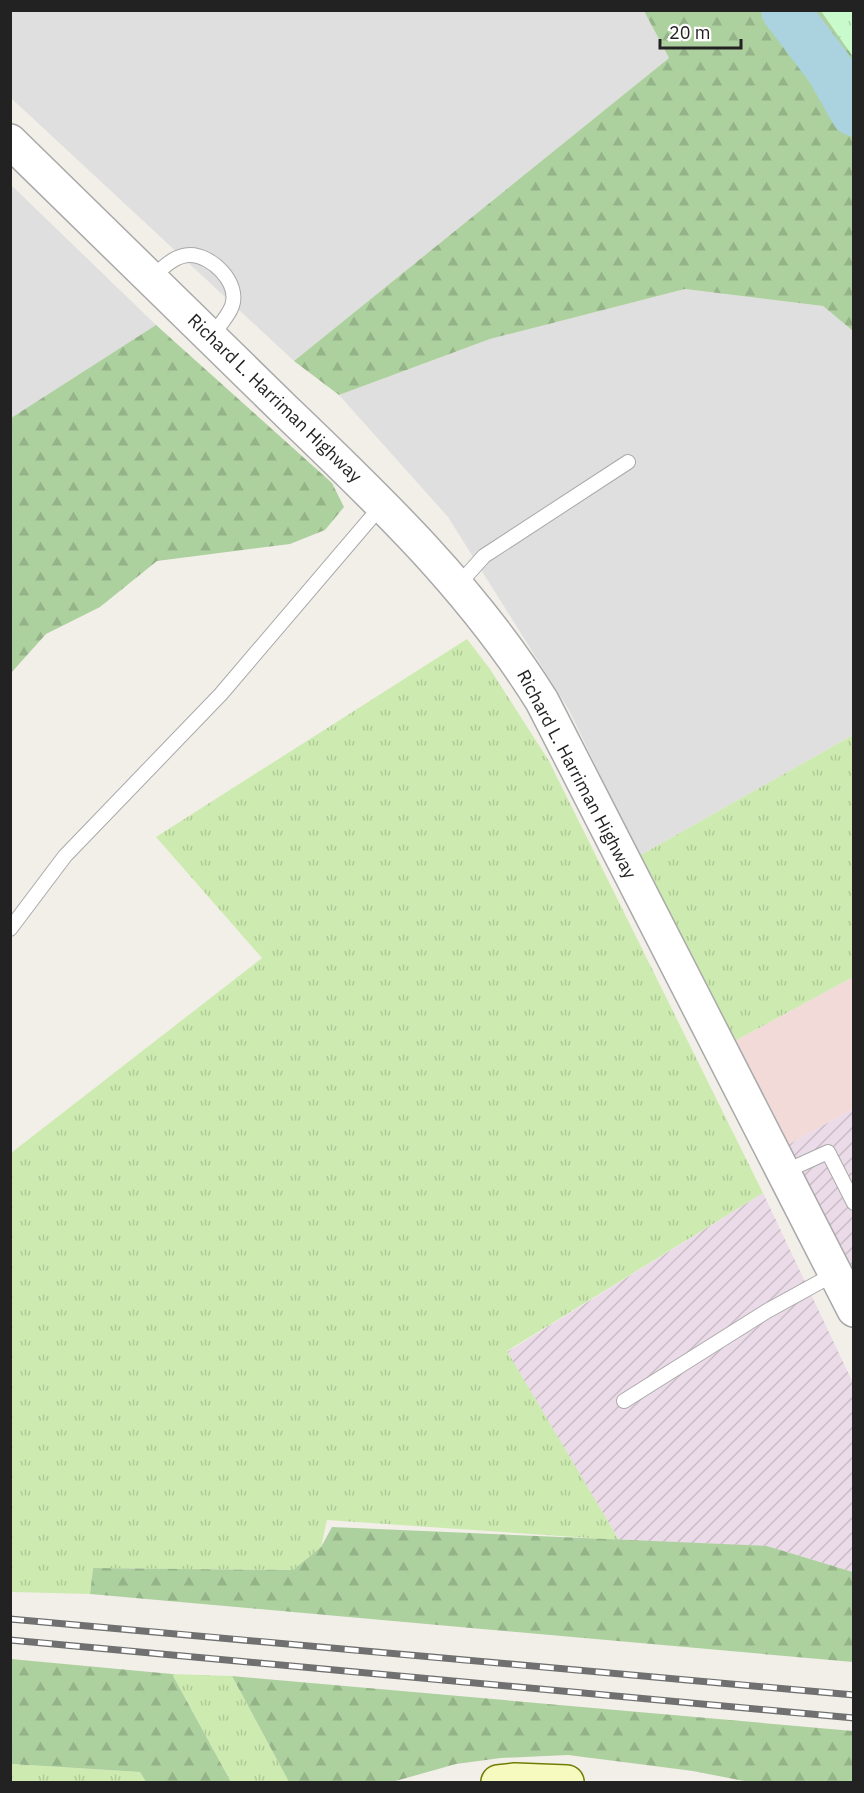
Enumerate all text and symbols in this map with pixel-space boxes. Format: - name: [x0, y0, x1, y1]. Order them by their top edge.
- scale bar: [660, 12, 741, 50]
- text: 20 m: [669, 21, 711, 44]
- street label: Richard L. Harriman Highway: [183, 309, 367, 487]
- street label: Richard L. Harriman Highway: [512, 665, 642, 883]

